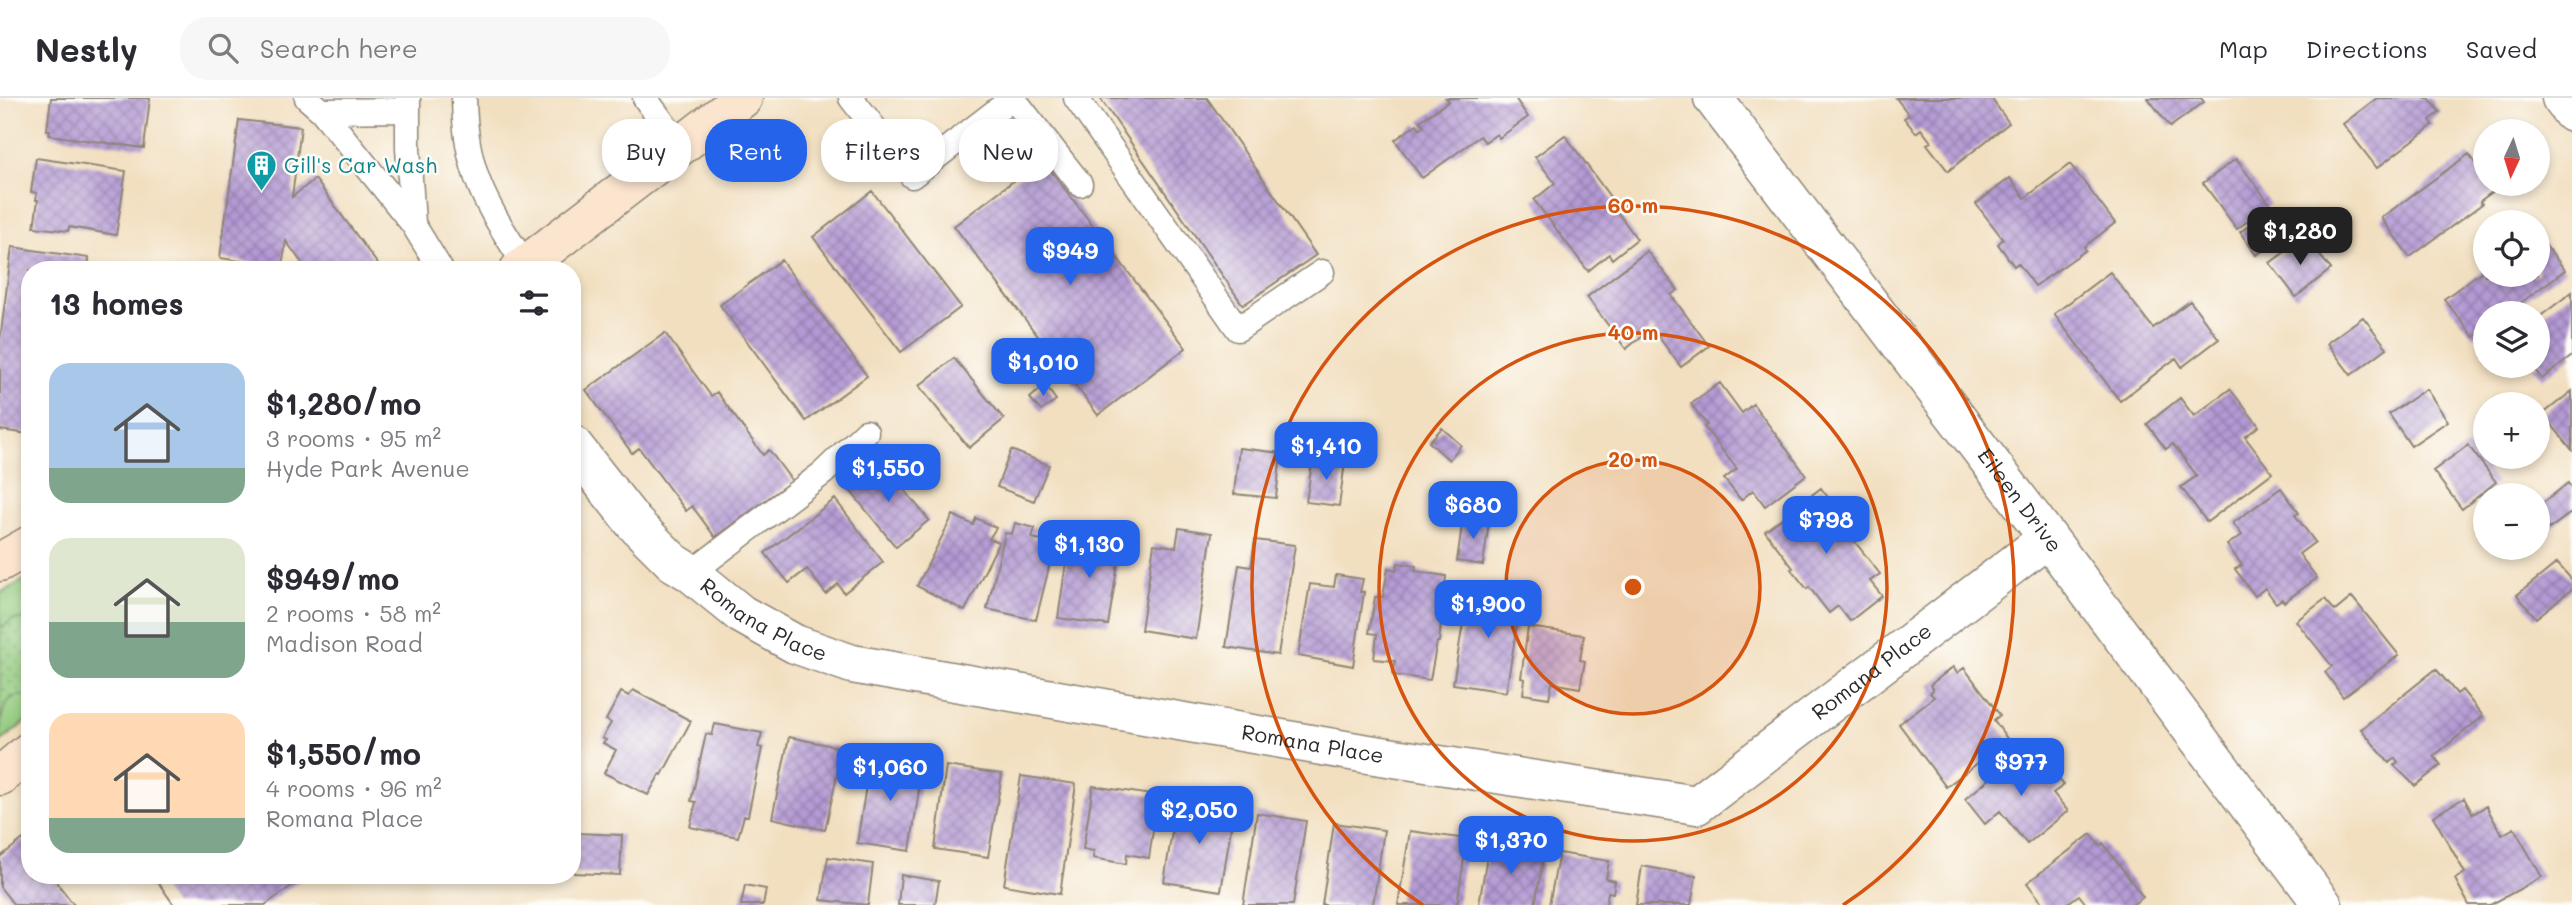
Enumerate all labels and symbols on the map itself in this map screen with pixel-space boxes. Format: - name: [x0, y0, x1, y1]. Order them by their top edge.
- north arrow: [2473, 119, 2550, 196]
- building icon: Gill's Car Wash: [244, 149, 278, 193]
- place label: Gill's Car Wash: [284, 151, 437, 178]
- text: 60 m: [1608, 191, 1658, 218]
- pin: $1,280: [2243, 208, 2357, 267]
- pin: $949: [1029, 228, 1111, 287]
- text: 40 m: [1607, 318, 1659, 345]
- pin: $1,010: [986, 338, 1100, 398]
- pin: $1,410: [1269, 422, 1383, 482]
- street label: Eileen Drive: [1973, 442, 2069, 557]
- pin: $1,550: [831, 444, 945, 504]
- text: 20 m: [1608, 445, 1658, 472]
- pin: $680: [1432, 482, 1514, 541]
- pin: $798: [1785, 496, 1867, 556]
- pin: $1,130: [1032, 520, 1146, 580]
- street label: Romana Place: [695, 571, 831, 666]
- centre of rings: [1621, 575, 1645, 599]
- pin: $1,900: [1431, 580, 1545, 640]
- street label: Romana Place: [1806, 616, 1936, 725]
- street label: Romana Place: [1240, 717, 1386, 768]
- pin: $977: [1980, 738, 2062, 798]
- pin: $1,060: [833, 744, 947, 803]
- pin: $2,050: [1142, 786, 1256, 846]
- pin: $1,370: [1454, 816, 1568, 876]

